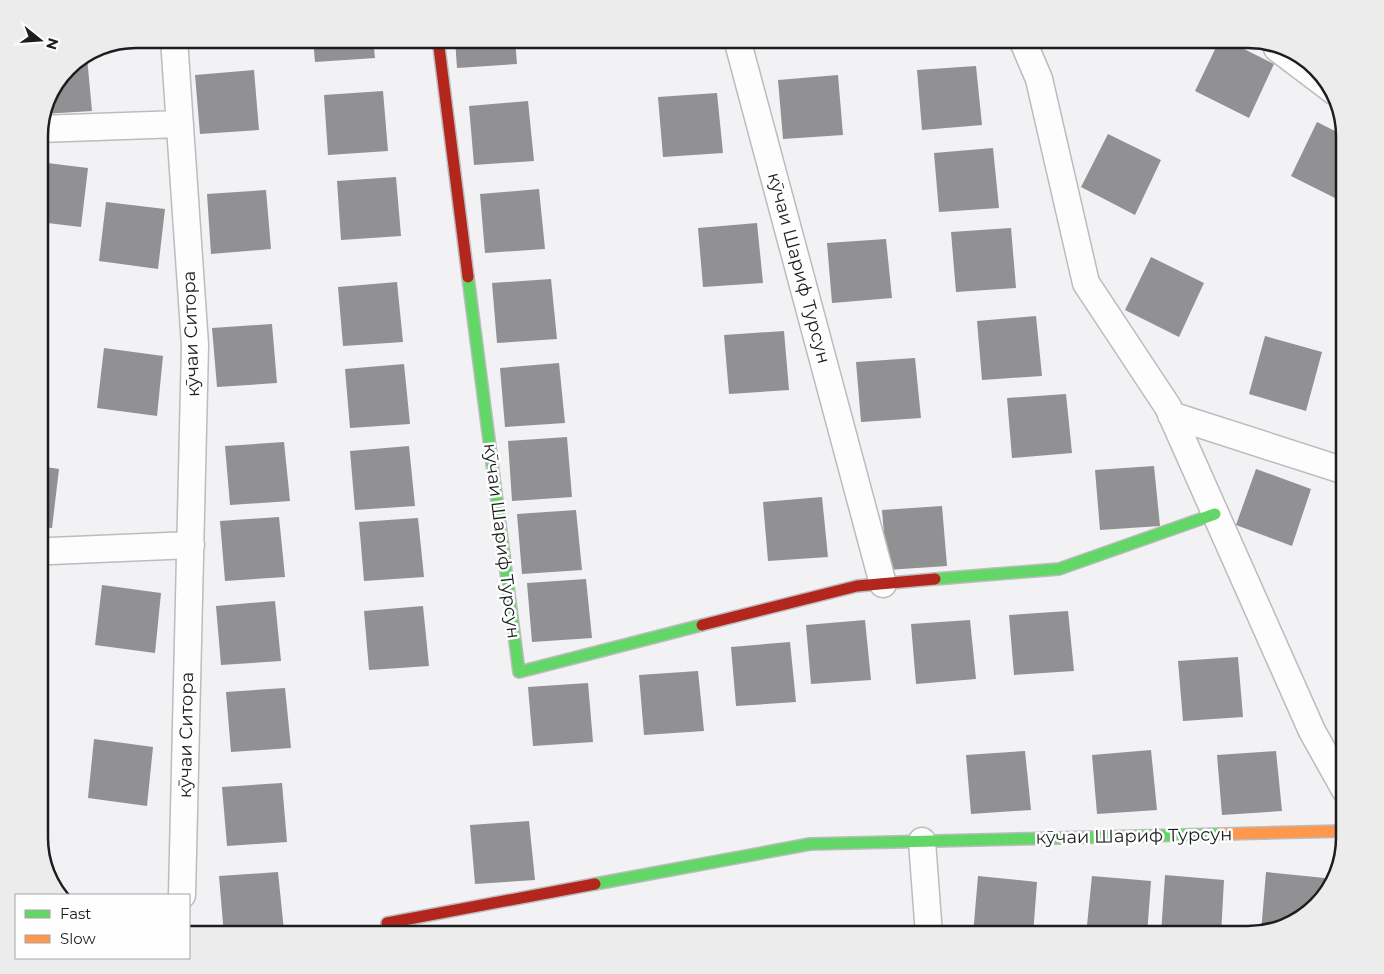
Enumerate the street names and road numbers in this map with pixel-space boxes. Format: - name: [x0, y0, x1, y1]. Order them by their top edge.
- street label: кӯчаи Шариф Турсун: [763, 170, 835, 366]
- street label: кӯчаи Ситора: [178, 271, 204, 397]
- street label: кӯчаи Шариф Турсун: [479, 442, 525, 640]
- street label: кӯчаи Ситора: [174, 672, 198, 798]
- street label: кӯчаи Шариф Турсун: [1035, 823, 1233, 849]

